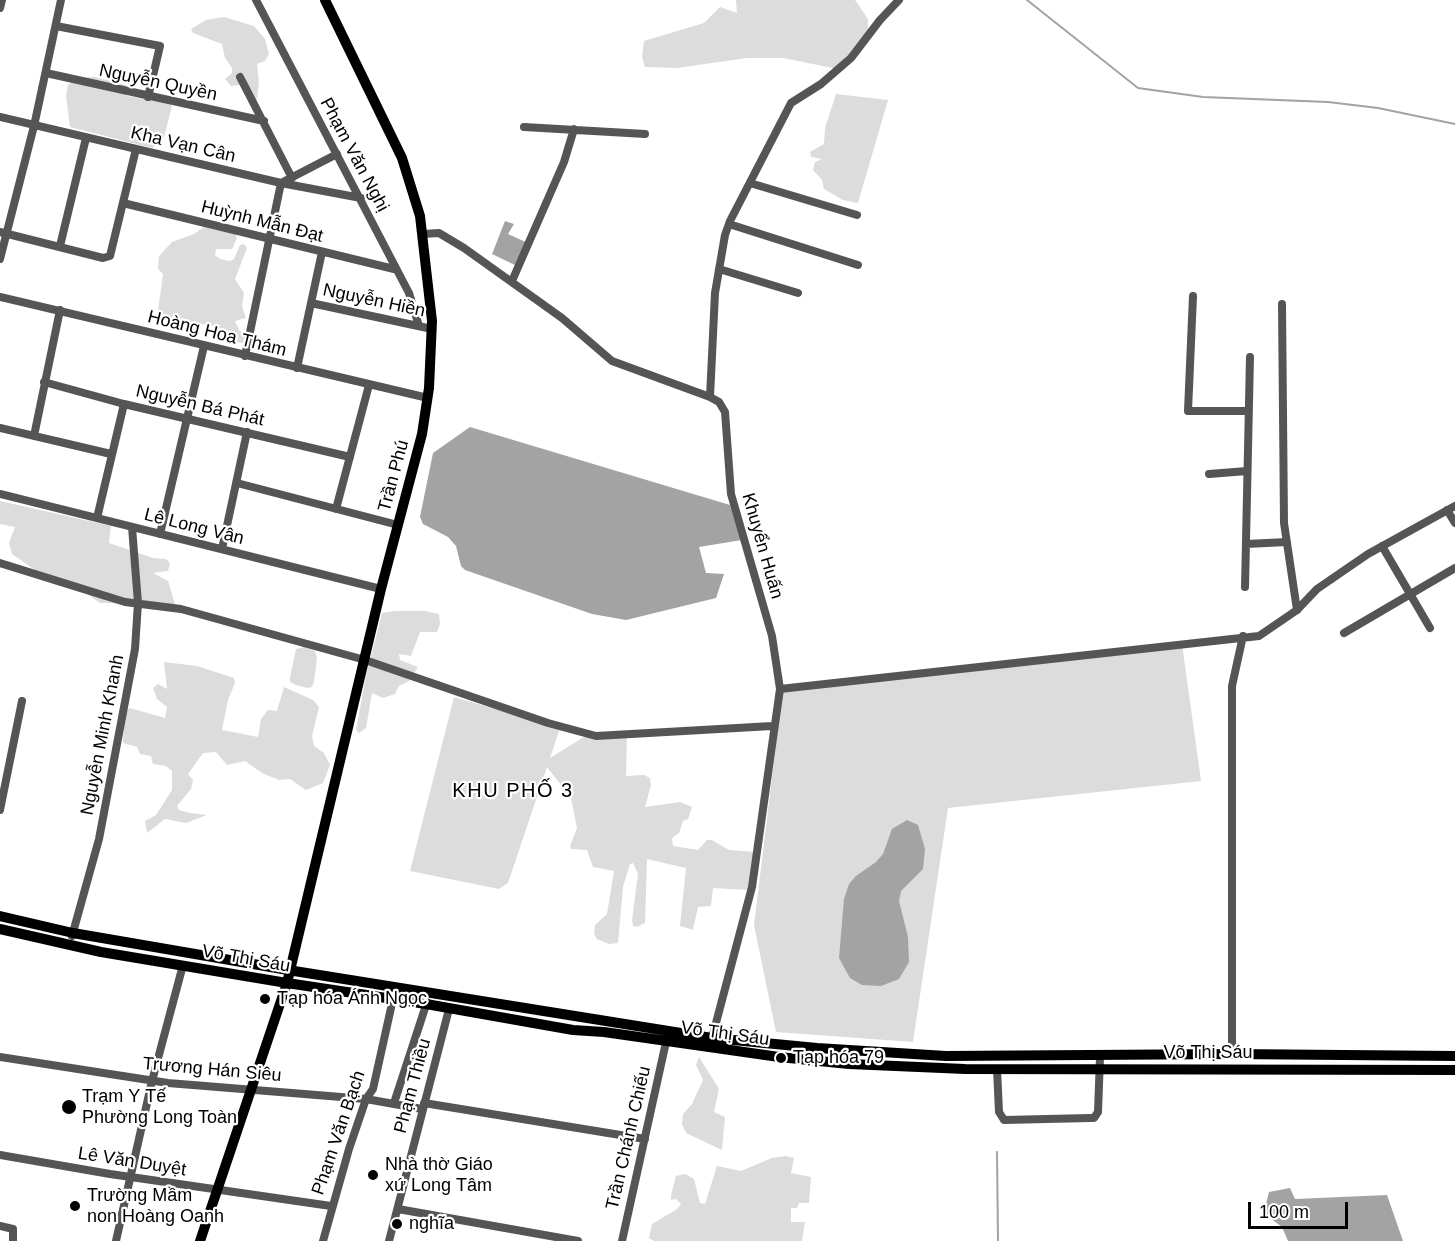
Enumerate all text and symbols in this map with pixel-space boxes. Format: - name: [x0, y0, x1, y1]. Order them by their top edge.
- street label: Nguyễn Quyền: [97, 60, 219, 106]
- street label: Phạm Văn Nghị: [315, 94, 393, 216]
- street label: Kha Vạn Cân: [128, 122, 238, 168]
- street label: Huỳnh Mẫn Đạt: [199, 196, 325, 248]
- street label: Nguyễn Hiền: [321, 280, 427, 322]
- street label: Hoàng Hoa Thám: [145, 306, 289, 362]
- street label: Nguyễn Bá Phát: [134, 381, 266, 431]
- street label: Trần Phú: [374, 438, 414, 514]
- street label: Khuyển Huấn: [737, 491, 787, 601]
- street label: Lê Long Vân: [142, 504, 246, 550]
- street label: Nguyễn Minh Khanh: [77, 653, 129, 817]
- district label: KHU PHỐ 3: [452, 779, 574, 803]
- street label: Võ Thị Sáu: [200, 941, 292, 977]
- place label: Tạp hóa Ánh Ngọc: [277, 988, 427, 1010]
- marker: Tạp hóa Ánh Ngọc: [258, 992, 272, 1006]
- street label: Võ Thị Sáu: [679, 1017, 771, 1051]
- street label: Phạm Thiều: [390, 1036, 436, 1136]
- street label: Võ Thị Sáu: [1163, 1042, 1253, 1064]
- place label: Tạp hóa 79: [793, 1047, 884, 1069]
- marker: Tạp hóa 79: [774, 1051, 788, 1065]
- street label: Trương Hán Siêu: [142, 1053, 282, 1087]
- street label: Trần Chánh Chiếu: [602, 1064, 656, 1212]
- street label: Phạm Văn Bạch: [308, 1068, 370, 1198]
- place label: Trạm Y Tế Phường Long Toàn: [82, 1086, 237, 1128]
- marker: Trạm Y Tế Phường Long Toàn: [60, 1098, 78, 1116]
- street label: Lê Văn Duyệt: [76, 1143, 188, 1181]
- place label: Nhà thờ Giáo xứ Long Tâm: [385, 1154, 493, 1196]
- marker: Nhà thờ Giáo xứ Long Tâm: [366, 1168, 380, 1182]
- place label: Trường Mầm non Hoàng Oanh: [87, 1185, 224, 1228]
- scale bar: [1251, 1190, 1352, 1228]
- marker: Trường Mầm non Hoàng Oanh: [68, 1199, 82, 1213]
- text: 100 m: [1259, 1202, 1309, 1222]
- place label: nghĩa: [409, 1213, 454, 1235]
- marker: nghĩa: [390, 1217, 404, 1231]

